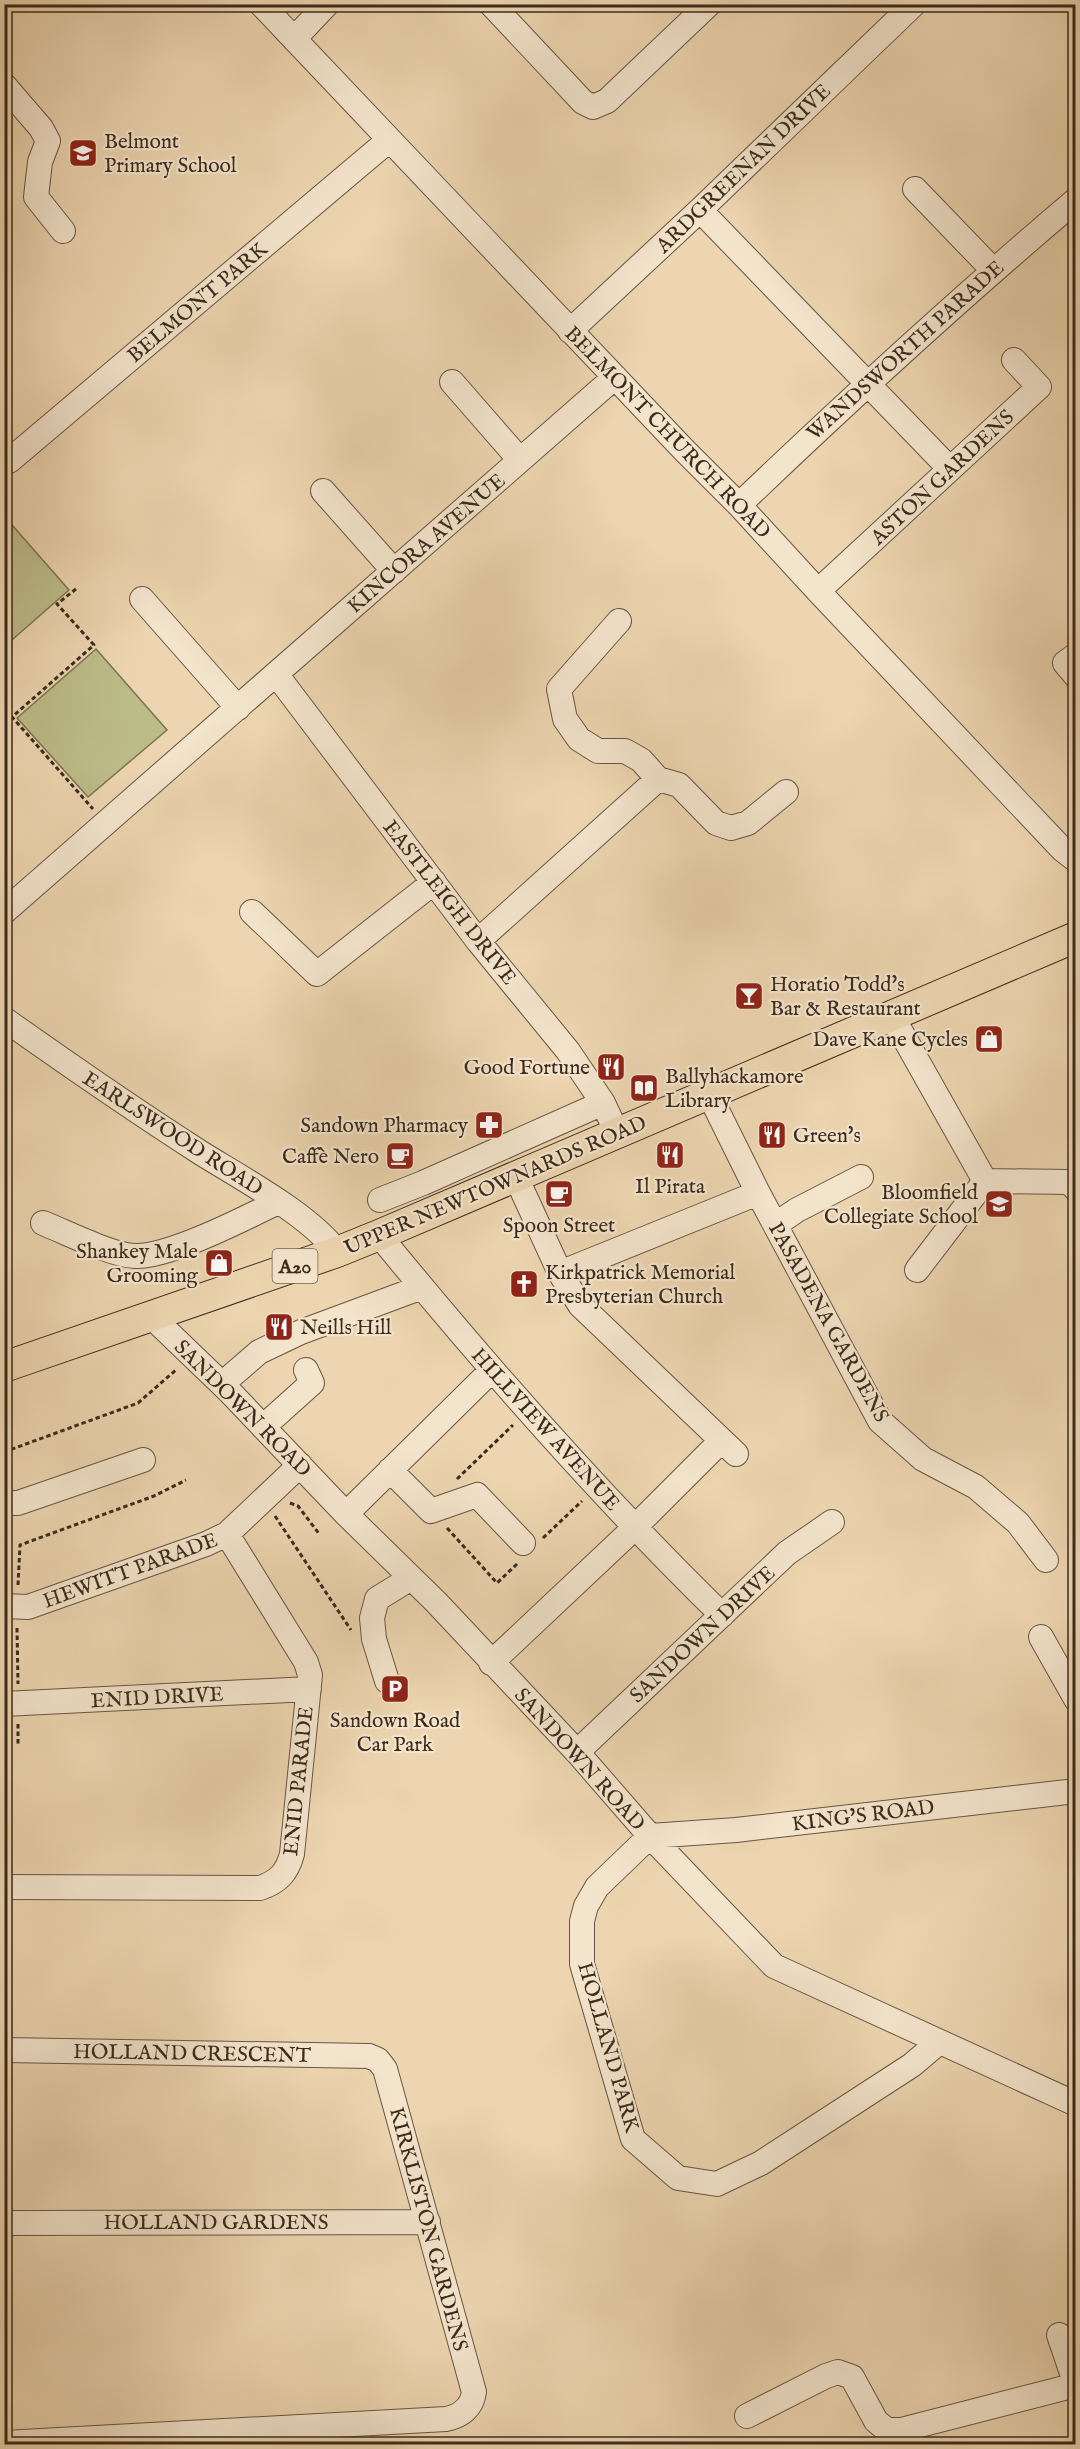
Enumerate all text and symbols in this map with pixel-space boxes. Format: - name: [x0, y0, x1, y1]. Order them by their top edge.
- street label: ARDGREENAN DRIVE: [650, 78, 837, 260]
- place label: Belmont Primary School: [104, 129, 237, 180]
- school or university icon: Belmont Primary School: [67, 137, 99, 169]
- street label: BELMONT PARK: [122, 236, 274, 370]
- street label: WANDSWORTH PARADE: [802, 255, 1010, 447]
- street label: BELMONT CHURCH ROAD: [558, 321, 776, 545]
- street label: ASTON GARDENS: [865, 405, 1020, 552]
- street label: KINCORA AVENUE: [342, 468, 512, 620]
- street label: EASTLEIGH DRIVE: [376, 815, 522, 991]
- place label: Horatio Todd's Bar & Restaurant: [770, 972, 921, 1023]
- bar icon: Horatio Todd's Bar & Restaurant: [733, 980, 765, 1012]
- shop icon: Dave Kane Cycles: [973, 1023, 1005, 1055]
- place label: Dave Kane Cycles: [812, 1027, 968, 1054]
- restaurant icon: Good Fortune: [595, 1051, 627, 1083]
- place label: Good Fortune: [464, 1055, 590, 1082]
- place label: Ballyhackamore Library: [665, 1064, 804, 1115]
- street label: EARLSWOOD ROAD: [77, 1066, 267, 1203]
- library icon: Ballyhackamore Library: [628, 1072, 660, 1104]
- pharmacy icon: Sandown Pharmacy: [473, 1109, 505, 1141]
- street label: UPPER NEWTOWNARDS ROAD: [340, 1110, 651, 1263]
- place label: Sandown Pharmacy: [300, 1113, 469, 1140]
- restaurant icon: Green's: [756, 1119, 788, 1151]
- place label: Green's: [793, 1123, 861, 1150]
- restaurant icon: Il Pirata: [654, 1139, 686, 1171]
- cafe icon: Caffè Nero: [384, 1140, 416, 1172]
- place label: Caffè Nero: [282, 1144, 379, 1171]
- place label: Il Pirata: [635, 1174, 706, 1201]
- cafe icon: Spoon Street: [543, 1178, 575, 1210]
- place label: Bloomfield Collegiate School: [824, 1180, 979, 1231]
- school or university icon: Bloomfield Collegiate School: [983, 1188, 1015, 1220]
- place label: Spoon Street: [503, 1213, 615, 1240]
- street label: PASADENA GARDENS: [761, 1218, 894, 1428]
- place label: Shankey Male Grooming: [76, 1239, 199, 1290]
- shop icon: Shankey Male Grooming: [203, 1247, 235, 1279]
- road number: A20: [272, 1249, 318, 1283]
- place label: Kirkpatrick Memorial Presbyterian Church: [545, 1260, 735, 1311]
- church icon: Kirkpatrick Memorial Presbyterian Church: [508, 1268, 540, 1300]
- restaurant icon: Neills Hill: [263, 1311, 295, 1343]
- place label: Neills Hill: [300, 1315, 392, 1342]
- street label: SANDOWN ROAD: [168, 1335, 316, 1483]
- street label: HILLVIEW AVENUE: [465, 1343, 625, 1517]
- street label: HEWITT PARADE: [39, 1527, 222, 1616]
- street label: SANDOWN DRIVE: [624, 1561, 782, 1710]
- parking icon: Sandown Road Car Park: [379, 1673, 411, 1705]
- street label: ENID DRIVE: [90, 1682, 224, 1715]
- street label: SANDOWN ROAD: [507, 1683, 650, 1837]
- street label: ENID PARADE: [278, 1705, 321, 1857]
- place label: Sandown Road Car Park: [330, 1708, 461, 1759]
- street label: KING'S ROAD: [790, 1794, 936, 1839]
- street label: HOLLAND PARK: [570, 1959, 645, 2136]
- street label: HOLLAND CRESCENT: [73, 2039, 312, 2070]
- street label: KIRKLISTON GARDENS: [382, 2104, 473, 2354]
- street label: HOLLAND GARDENS: [103, 2210, 329, 2237]

